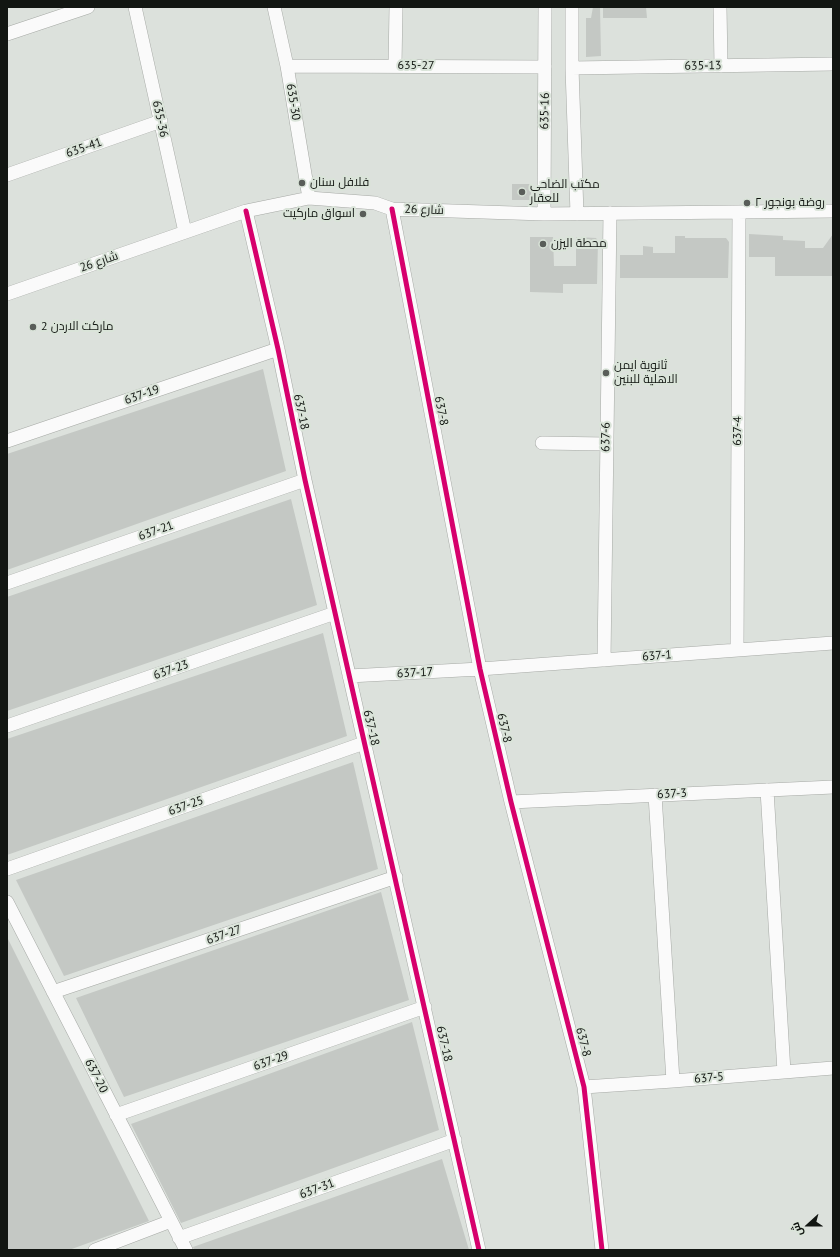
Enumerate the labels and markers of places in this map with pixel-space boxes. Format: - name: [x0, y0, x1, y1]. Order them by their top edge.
- place label: فلافل سنان: [310, 176, 369, 190]
- marker: فلافل سنان: [297, 178, 307, 188]
- place label: مكتب الضاحي للعقار: [530, 178, 600, 206]
- marker: مكتب الضاحي للعقار: [517, 187, 527, 197]
- place label: روضة بونجور ٢: [755, 196, 825, 210]
- marker: روضة بونجور ٢: [742, 198, 752, 208]
- place label: اسواق ماركيت: [283, 207, 355, 221]
- marker: اسواق ماركيت: [358, 209, 368, 219]
- place label: محطة اليزن: [551, 237, 607, 251]
- marker: محطة اليزن: [538, 239, 548, 249]
- place label: ماركت الاردن 2: [41, 320, 114, 334]
- marker: ماركت الاردن 2: [28, 322, 38, 332]
- place label: ثانوية ايمن الاهلية للبنين: [614, 359, 678, 387]
- marker: ثانوية ايمن الاهلية للبنين: [601, 368, 611, 378]

